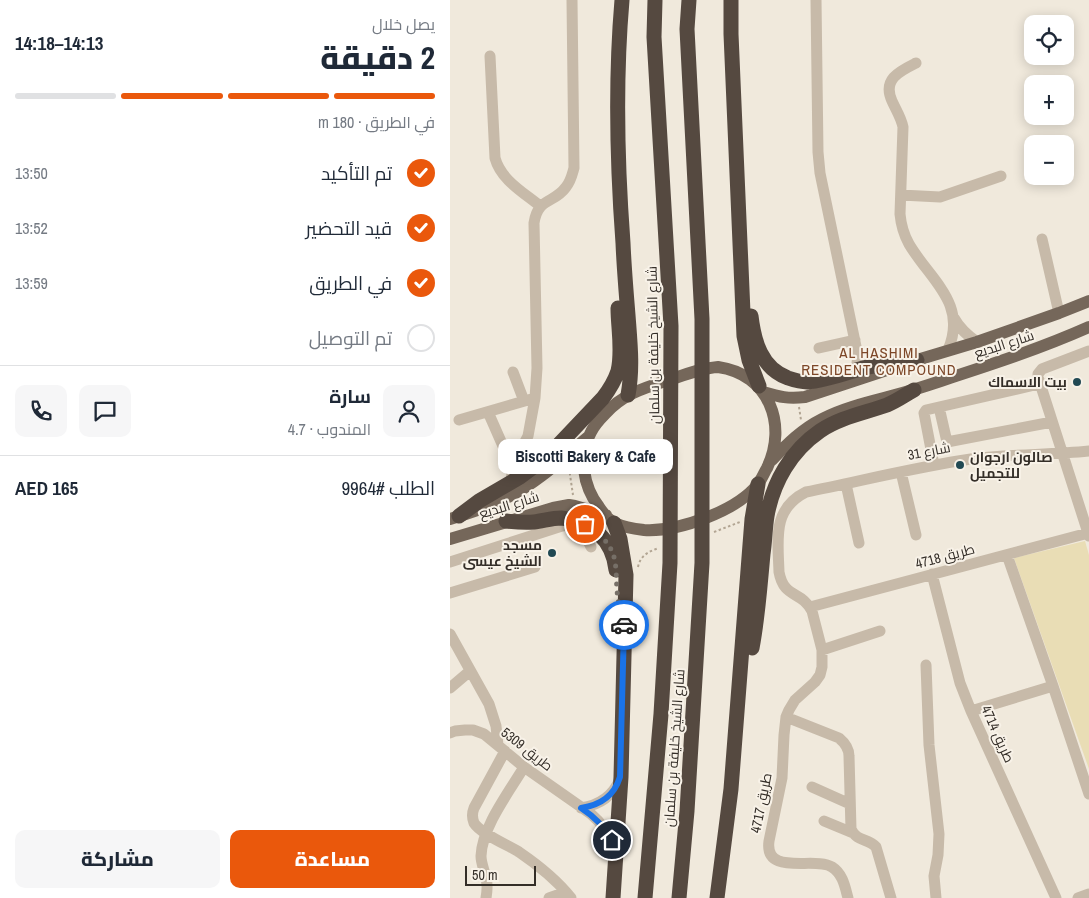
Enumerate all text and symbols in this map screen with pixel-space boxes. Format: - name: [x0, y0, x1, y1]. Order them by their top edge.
- text: يصل خلال: [372, 13, 435, 35]
- map controls: [1024, 15, 1074, 185]
- button: locate: [1024, 15, 1074, 65]
- text: 14:13–14:18: [15, 30, 103, 56]
- text: 2 دقيقة: [320, 36, 435, 79]
- button: +: [1024, 75, 1074, 125]
- text: في الطريق · 180 m: [318, 111, 435, 133]
- button: −: [1024, 135, 1074, 185]
- icon: check: [407, 159, 435, 187]
- text: تم التأكيد: [321, 160, 392, 186]
- text: 13:50: [15, 162, 48, 184]
- icon: check: [407, 214, 435, 242]
- text: قيد التحضير: [306, 215, 392, 241]
- text: 13:52: [15, 217, 48, 239]
- street label: شارع الشيخ خليفة بن سلمان: [643, 266, 663, 424]
- icon: check: [407, 269, 435, 297]
- text: في الطريق: [309, 270, 392, 296]
- text: 13:59: [15, 272, 48, 294]
- text: تم التوصيل: [309, 325, 392, 351]
- street label: شارع البديع: [972, 326, 1036, 362]
- district label: AL HASHIMI RESIDENT COMPOUND: [801, 342, 957, 380]
- place label: بيت الاسماك: [988, 373, 1067, 391]
- marker: بيت الاسماك: [1071, 376, 1083, 388]
- text: سارة: [329, 383, 371, 409]
- button: phone: [15, 385, 67, 437]
- button: chat: [79, 385, 131, 437]
- button: person: [383, 385, 435, 437]
- text: المندوب · 4.7: [288, 418, 371, 440]
- street label: شارع 31: [906, 438, 952, 464]
- callout: Biscotti Bakery & Cafe: [498, 439, 672, 474]
- text: Biscotti Bakery & Cafe: [515, 445, 656, 467]
- place label: صالون ارجوان للتجميل: [970, 448, 1052, 482]
- marker: صالون ارجوان للتجميل: [954, 459, 966, 471]
- text: AED 165: [15, 475, 78, 501]
- text: الطلب #9964: [341, 475, 435, 501]
- street label: شارع البديع: [477, 487, 541, 523]
- pin: [564, 503, 606, 545]
- icon: bag: [571, 510, 599, 538]
- place label: مسجد الشيخ عيسى: [463, 536, 542, 571]
- street label: طريق 4718: [913, 539, 977, 573]
- marker: مسجد الشيخ عيسى: [546, 547, 558, 559]
- courier: [599, 600, 649, 650]
- icon: car: [610, 611, 638, 639]
- street label: شارع الشيخ خليفة بن سلمان: [660, 669, 688, 827]
- street label: طريق 4714: [977, 703, 1019, 765]
- street label: طريق 5309: [498, 723, 556, 775]
- street label: طريق 4717: [746, 771, 776, 835]
- pin: [591, 819, 633, 861]
- icon: home: [598, 826, 626, 854]
- button: مشاركة: [15, 830, 220, 888]
- button: مساعدة: [230, 830, 435, 888]
- scale bar: [465, 863, 536, 886]
- text: 50 m: [472, 866, 498, 884]

